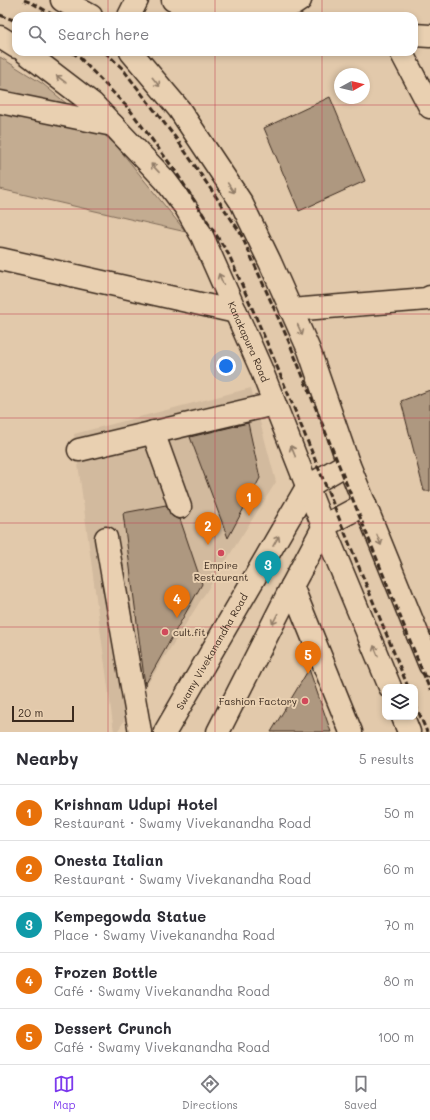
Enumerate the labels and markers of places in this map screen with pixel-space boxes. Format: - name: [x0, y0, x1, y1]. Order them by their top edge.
- pin: 1: [236, 483, 262, 516]
- pin: 2: [195, 512, 221, 545]
- marker: Empire Restaurant: [216, 548, 226, 558]
- pin: 3: [255, 551, 281, 584]
- place label: Empire Restaurant: [194, 558, 248, 584]
- pin: 4: [164, 585, 190, 618]
- place label: cult.fit: [173, 625, 206, 639]
- marker: cult.fit: [160, 627, 170, 637]
- pin: 5: [295, 641, 321, 674]
- place label: Fashion Factory: [219, 694, 297, 708]
- marker: Fashion Factory: [300, 696, 310, 706]

